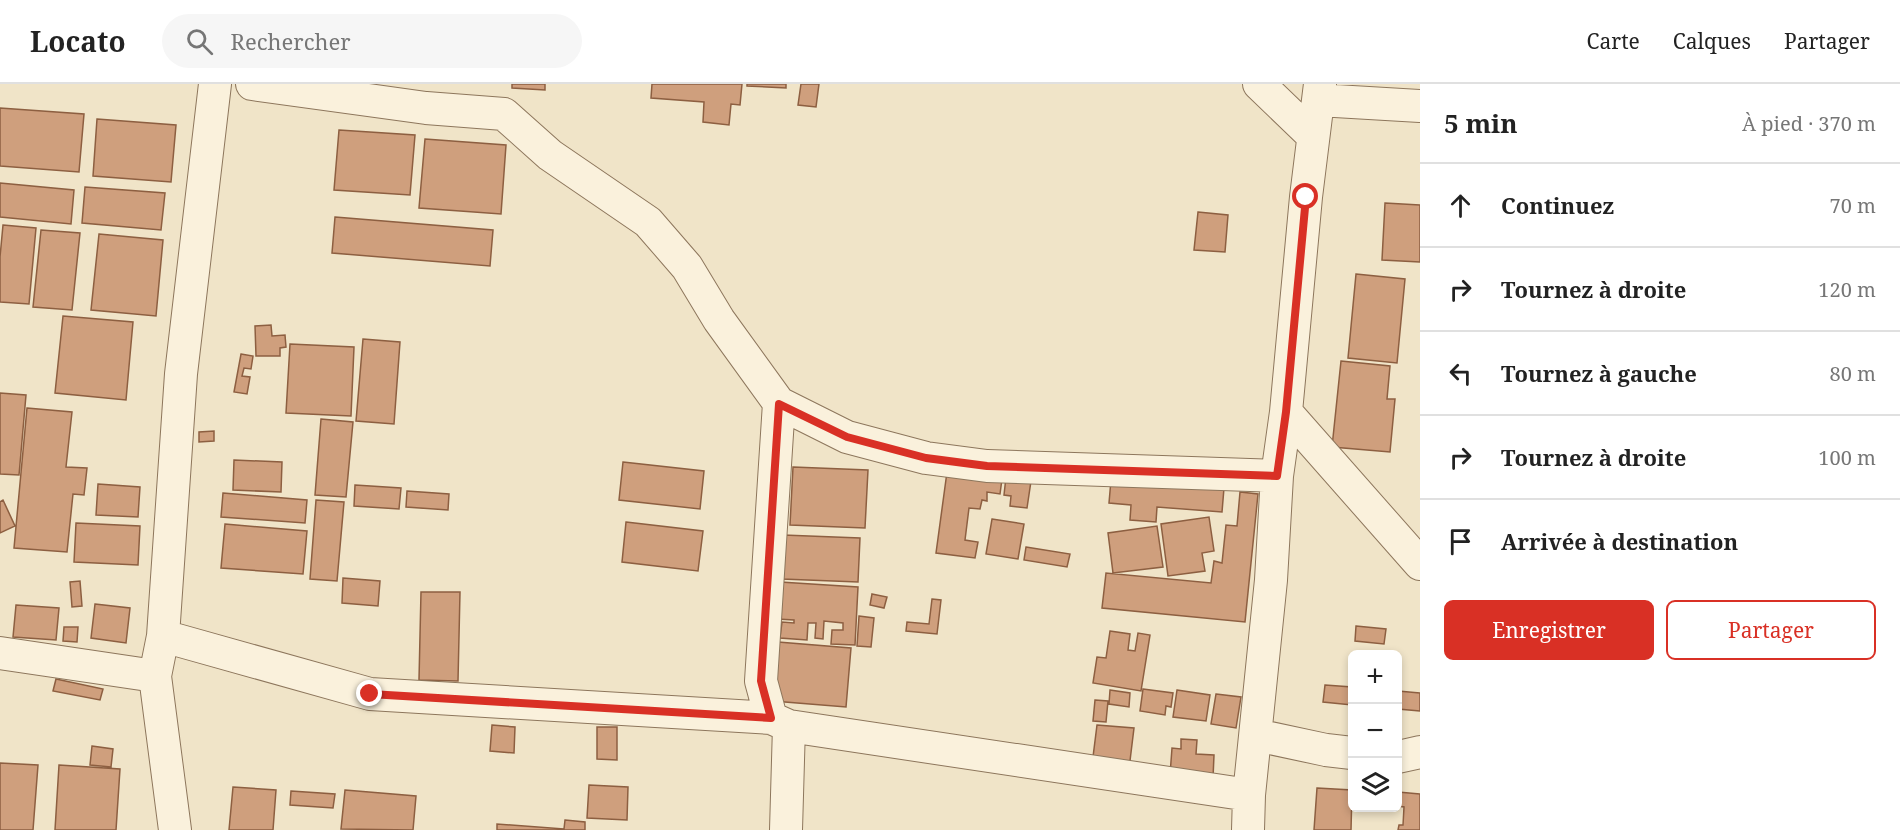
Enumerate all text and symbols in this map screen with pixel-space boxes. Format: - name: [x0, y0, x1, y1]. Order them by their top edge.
- search box: [162, 14, 582, 68]
- text: Locato: [30, 22, 126, 60]
- icon: search: [183, 25, 216, 58]
- text: Rechercher: [231, 26, 351, 56]
- text: Carte: [1587, 27, 1640, 55]
- text: Calques: [1673, 27, 1751, 55]
- text: Partager: [1784, 27, 1870, 55]
- text: 5 min: [1444, 105, 1518, 141]
- text: À pied · 370 m: [1742, 110, 1876, 137]
- route start: [1292, 183, 1318, 209]
- icon: ahead: [1444, 189, 1477, 222]
- text: Continuez: [1501, 190, 1614, 220]
- text: 70 m: [1830, 192, 1876, 219]
- icon: right: [1444, 273, 1477, 306]
- text: Tournez à droite: [1501, 274, 1686, 304]
- text: 120 m: [1818, 276, 1876, 303]
- icon: left: [1444, 357, 1477, 390]
- text: Tournez à gauche: [1501, 358, 1697, 388]
- text: 80 m: [1830, 360, 1876, 387]
- icon: right: [1444, 441, 1477, 474]
- text: Tournez à droite: [1501, 442, 1686, 472]
- text: 100 m: [1818, 444, 1876, 471]
- icon: arrive: [1444, 525, 1477, 558]
- text: Arrivée à destination: [1501, 526, 1738, 556]
- button: Enregistrer: [1444, 600, 1654, 660]
- button: Partager: [1666, 600, 1876, 660]
- map controls: [1348, 650, 1402, 812]
- button: +: [1348, 650, 1402, 704]
- route end: [356, 680, 382, 706]
- button: −: [1348, 704, 1402, 758]
- button: layers: [1348, 758, 1402, 812]

